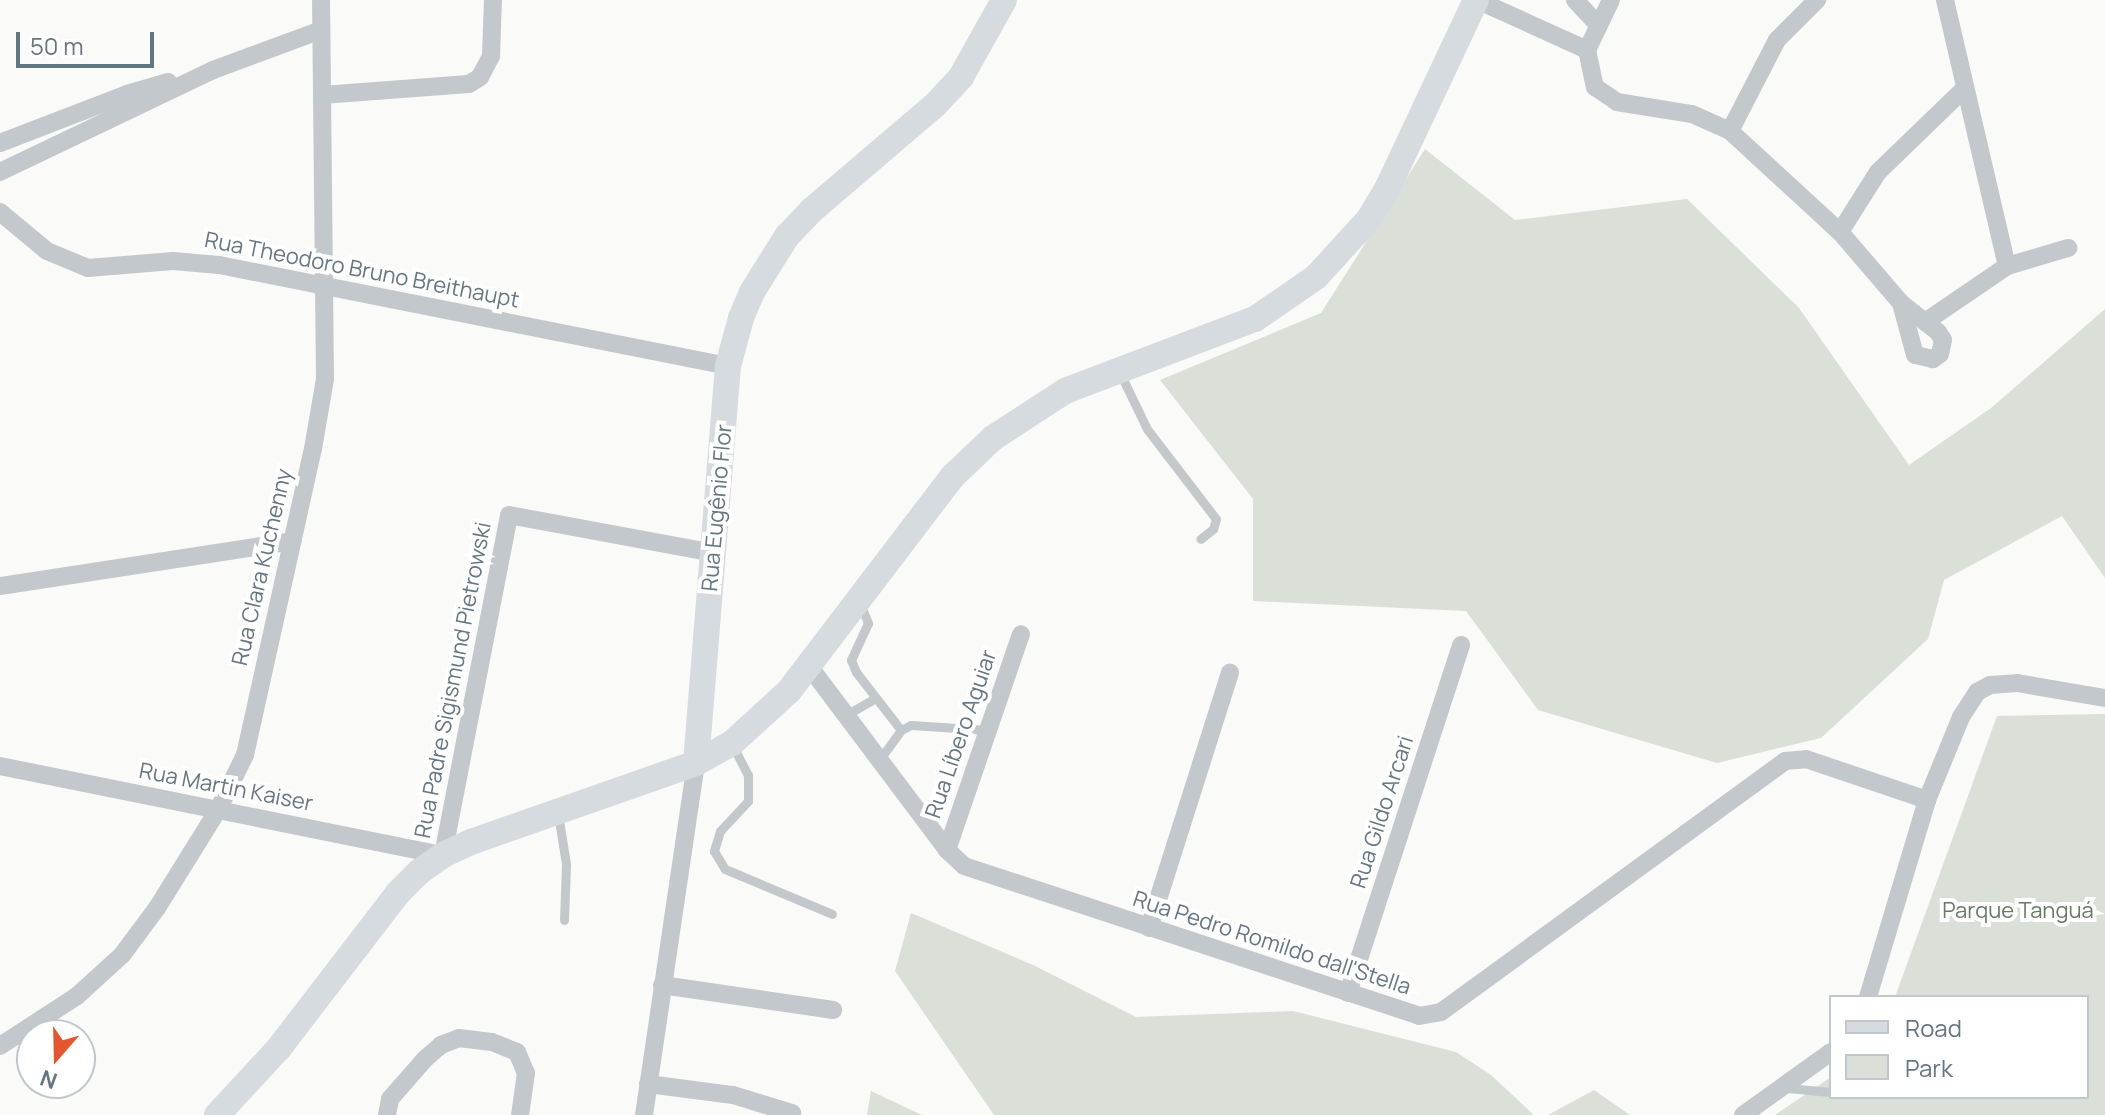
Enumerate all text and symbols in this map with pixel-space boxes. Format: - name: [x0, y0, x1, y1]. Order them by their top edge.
- scale bar: [20, 16, 158, 66]
- text: 50 m: [30, 29, 84, 62]
- street label: Rua Theodoro Bruno Breithaupt: [202, 227, 522, 313]
- street label: Rua Eugênio Flor: [697, 423, 737, 593]
- street label: Rua Clara Kuchenny: [227, 466, 297, 668]
- street label: Rua Padre Sigismund Pietrowski: [409, 520, 497, 840]
- street label: Rua Líbero Aguiar: [920, 646, 1002, 822]
- street label: Rua Gildo Arcari: [1345, 732, 1419, 892]
- street label: Rua Martin Kaiser: [137, 757, 315, 817]
- street label: Rua Pedro Romildo dall'Stella: [1130, 886, 1414, 1000]
- park label: Parque Tanguá: [1942, 898, 2094, 924]
- legend: [1829, 995, 2089, 1099]
- text: Road: [1905, 1011, 1962, 1044]
- north arrow: [16, 1019, 96, 1099]
- text: Park: [1905, 1051, 1953, 1084]
- text: N: [36, 1063, 61, 1096]

